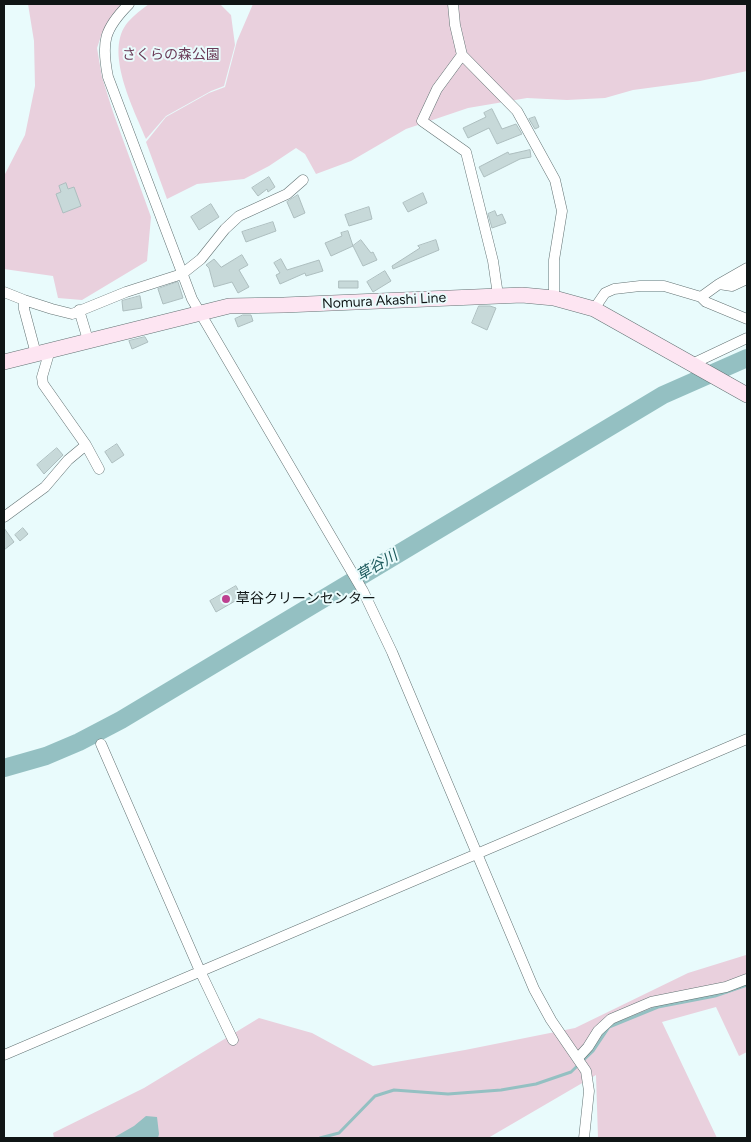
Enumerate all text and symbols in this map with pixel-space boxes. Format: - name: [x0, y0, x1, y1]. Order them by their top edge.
- park label: さくらの森公園: [122, 47, 220, 63]
- street label: Nomura Akashi Line: [321, 289, 447, 313]
- water label: 草谷川: [353, 547, 401, 585]
- place label: 草谷クリーンセンター: [236, 591, 376, 607]
- marker: 草谷クリーンセンター: [220, 593, 232, 605]

